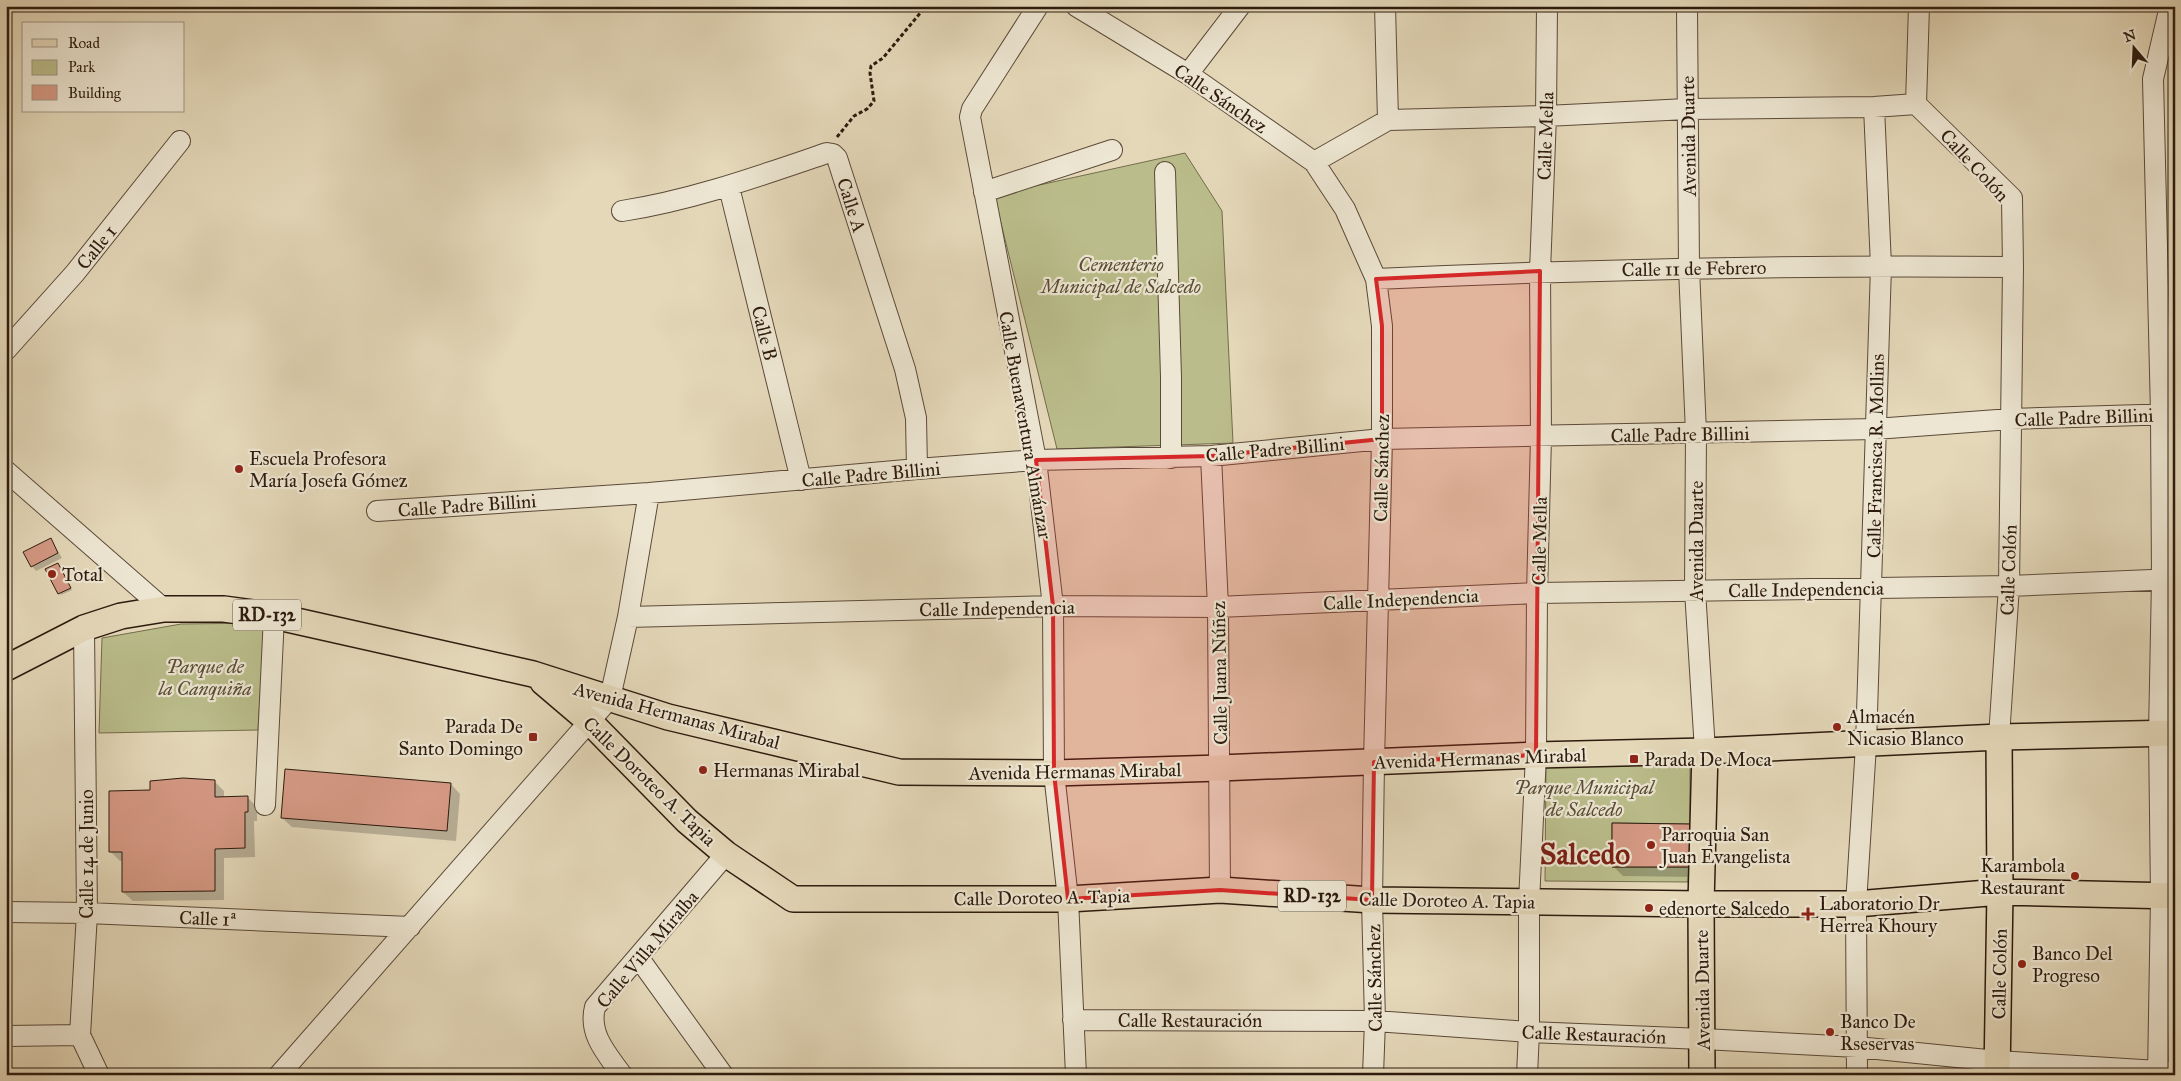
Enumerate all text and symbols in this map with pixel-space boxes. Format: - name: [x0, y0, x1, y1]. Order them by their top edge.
- legend: [22, 22, 185, 112]
- north arrow: [2108, 22, 2158, 72]
- text: N: [2122, 26, 2138, 46]
- text: Road: [68, 34, 100, 52]
- text: Park: [68, 58, 95, 76]
- street label: Calle Sánchez: [1170, 59, 1272, 138]
- street label: Avenida Duarte: [1676, 75, 1701, 198]
- text: Building: [68, 84, 122, 102]
- street label: Calle Mella: [1532, 90, 1559, 181]
- street label: Calle Colón: [1935, 124, 2014, 206]
- street label: Calle A: [832, 175, 871, 236]
- street label: Calle 1: [71, 220, 121, 274]
- park label: Cementerio Municipal de Salcedo: [1039, 253, 1201, 299]
- street label: Calle 11 de Febrero: [1622, 256, 1767, 281]
- street label: Calle B: [747, 303, 782, 363]
- street label: Calle Buenaventura Almánzar: [994, 309, 1057, 542]
- street label: Calle Francisca R. Mollins: [1862, 354, 1889, 558]
- street label: Calle Padre Billini: [2014, 404, 2154, 431]
- street label: Calle Sánchez: [1369, 414, 1394, 522]
- street label: Calle Padre Billini: [1610, 422, 1750, 447]
- street label: Calle Padre Billini: [1205, 432, 1345, 467]
- place label: Escuela Profesora María Josefa Gómez: [249, 447, 408, 493]
- street label: Calle Padre Billini: [801, 457, 941, 492]
- marker: Escuela Profesora María Josefa Gómez: [233, 463, 245, 475]
- street label: Avenida Duarte: [1685, 481, 1708, 602]
- street label: Calle Padre Billini: [397, 489, 537, 522]
- street label: Calle Mella: [1527, 495, 1552, 586]
- street label: Calle Colón: [1995, 524, 2022, 616]
- place label: Total: [62, 563, 104, 586]
- marker: Total: [46, 568, 58, 580]
- street label: Calle Independencia: [1728, 577, 1885, 602]
- street label: Calle Independencia: [1323, 584, 1480, 615]
- street label: Calle Independencia: [919, 596, 1076, 621]
- road number: RD-132: [233, 600, 301, 630]
- street label: Calle Juana Núñez: [1207, 601, 1233, 745]
- park label: Parque de la Canquiña: [158, 655, 251, 700]
- street label: Avenida Hermanas Mirabal: [570, 677, 783, 754]
- place label: Almacén Nicasio Blanco: [1846, 705, 1964, 750]
- street label: Calle Doroteo A. Tapia: [578, 712, 722, 852]
- place label: Parada De Santo Domingo: [399, 715, 523, 761]
- marker: Almacén Nicasio Blanco: [1831, 721, 1843, 733]
- marker: Parada De Santo Domingo: [527, 731, 539, 743]
- street label: Avenida Hermanas Mirabal: [1372, 743, 1588, 774]
- place label: Parada De Moca: [1644, 748, 1772, 771]
- marker: Parada De Moca: [1628, 753, 1640, 765]
- street label: Avenida Hermanas Mirabal: [967, 758, 1182, 785]
- place label: Hermanas Mirabal: [713, 759, 861, 782]
- marker: Hermanas Mirabal: [697, 764, 709, 776]
- park label: Parque Municipal de Salcedo: [1514, 776, 1656, 821]
- street label: Calle 14 de Junio: [75, 789, 99, 919]
- place label: Parroquia San Juan Evangelista: [1659, 823, 1791, 869]
- district label: Salcedo: [1540, 837, 1630, 872]
- marker: Parroquia San Juan Evangelista: [1645, 839, 1657, 851]
- place label: Karambola Restaurant: [1980, 854, 2066, 899]
- marker: Karambola Restaurant: [2069, 870, 2081, 882]
- road number: RD-132: [1278, 880, 1346, 911]
- street label: Calle Doroteo A. Tapia: [954, 884, 1131, 911]
- street label: Calle Villa Miralba: [592, 885, 704, 1013]
- street label: Calle Doroteo A. Tapia: [1359, 887, 1536, 914]
- place label: Laboratorio Dr Herrea Khoury: [1819, 892, 1941, 937]
- place label: edenorte Salcedo: [1659, 897, 1790, 920]
- marker: edenorte Salcedo: [1643, 902, 1655, 914]
- street label: Calle 1ª: [179, 906, 237, 931]
- marker: Laboratorio Dr Herrea Khoury: [1801, 907, 1815, 921]
- street label: Calle Sánchez: [1362, 924, 1387, 1032]
- street label: Calle Colón: [1987, 928, 2012, 1020]
- street label: Avenida Duarte: [1690, 929, 1715, 1052]
- place label: Banco Del Progreso: [2032, 942, 2114, 988]
- marker: Banco Del Progreso: [2016, 958, 2028, 970]
- street label: Calle Restauración: [1118, 1009, 1262, 1032]
- place label: Banco De Rseservas: [1840, 1010, 1916, 1055]
- street label: Calle Restauración: [1521, 1020, 1667, 1049]
- marker: Banco De Rseservas: [1824, 1026, 1836, 1038]

